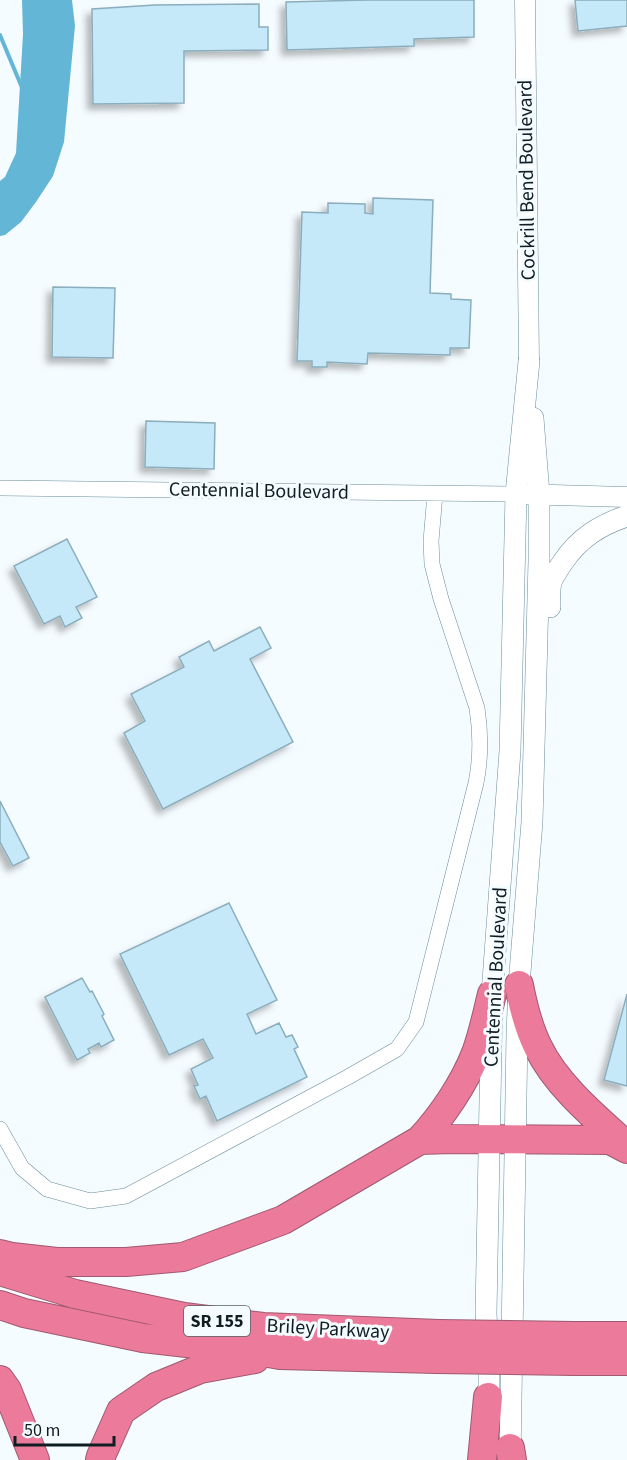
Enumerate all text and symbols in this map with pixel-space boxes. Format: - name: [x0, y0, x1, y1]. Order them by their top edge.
- street label: Cockrill Bend Boulevard: [511, 80, 543, 280]
- street label: Centennial Boulevard: [169, 475, 349, 507]
- street label: Centennial Boulevard: [477, 886, 515, 1068]
- road number: SR 155: [184, 1306, 250, 1336]
- street label: Briley Parkway: [266, 1312, 391, 1346]
- scale bar: [15, 1409, 114, 1447]
- text: 50 m: [24, 1418, 60, 1443]

